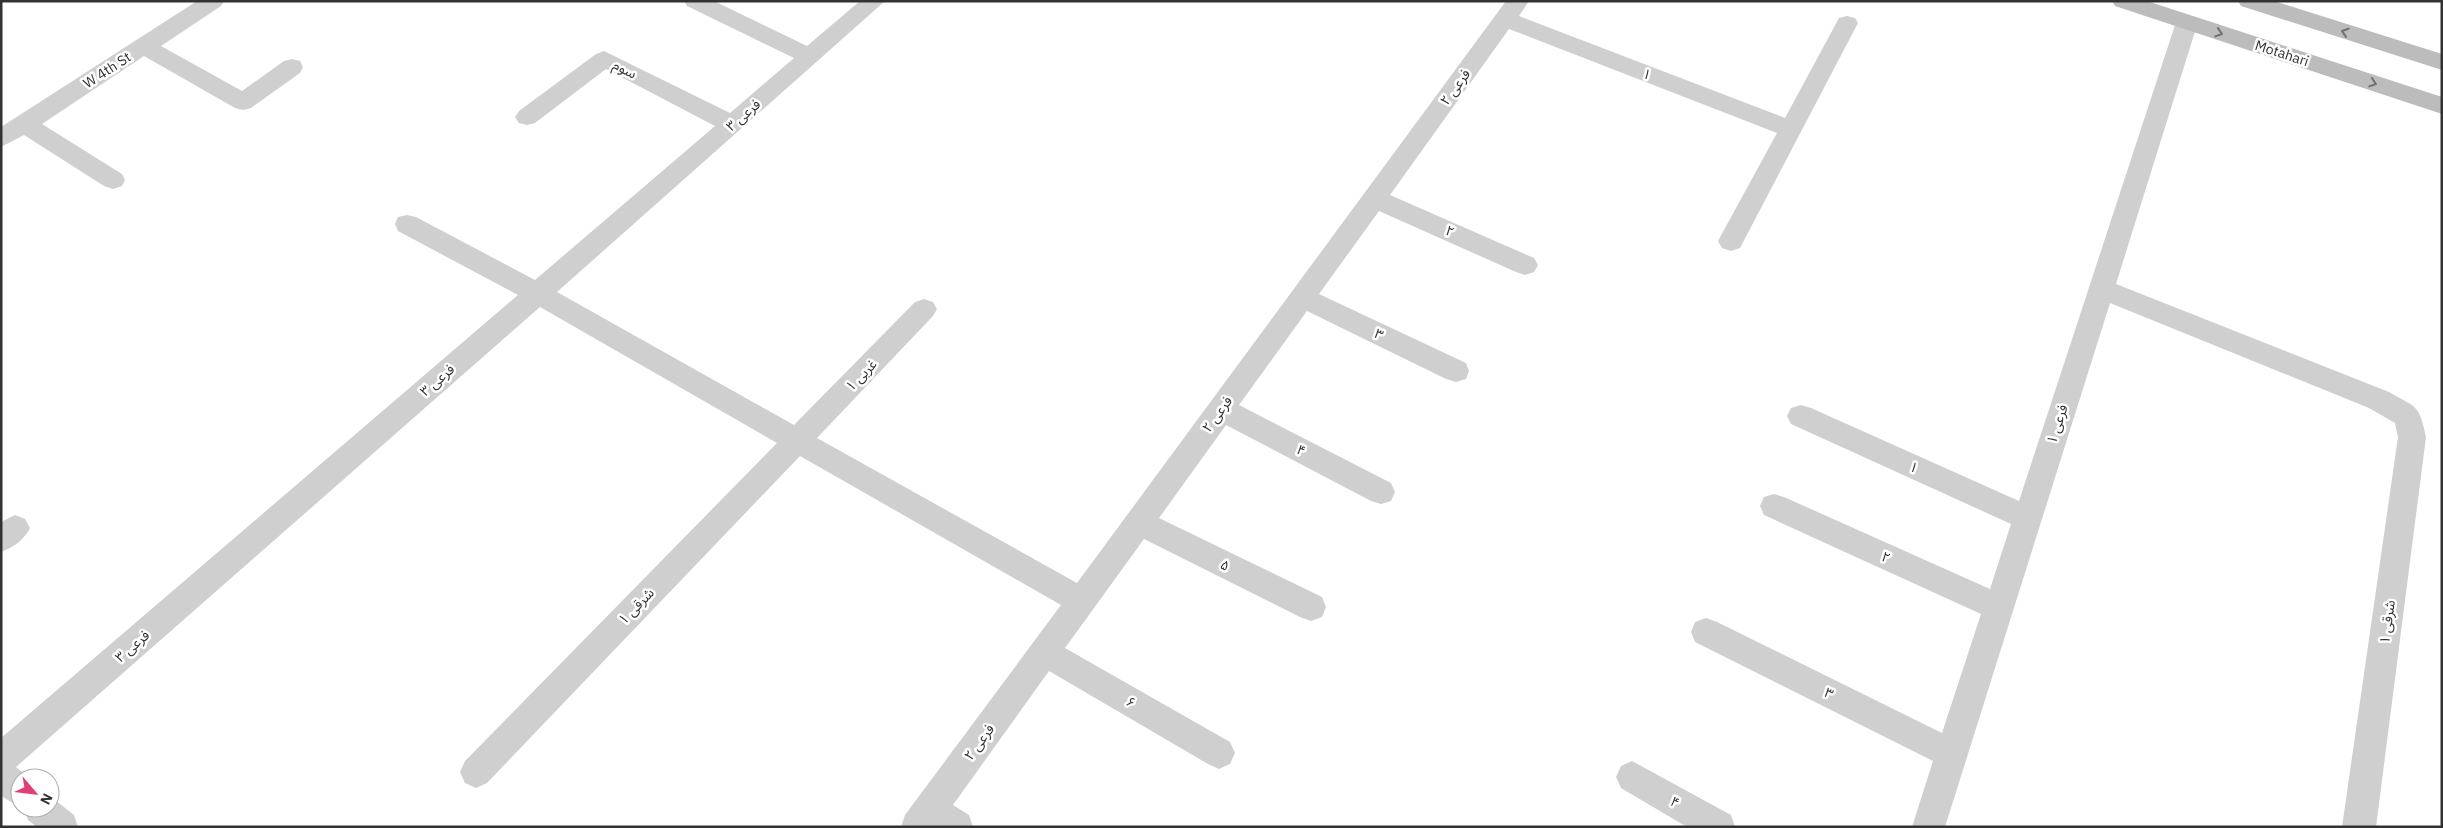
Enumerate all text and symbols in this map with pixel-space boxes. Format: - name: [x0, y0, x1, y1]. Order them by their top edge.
- one-way arrow: [2214, 27, 2223, 37]
- one-way arrow: [2342, 27, 2350, 37]
- street label: Motahari: [2253, 36, 2311, 70]
- street label: W 4th St: [80, 48, 134, 92]
- street label: سوم: [609, 55, 640, 84]
- street label: ۱: [1640, 64, 1654, 84]
- street label: فرعی ۲: [1436, 65, 1474, 109]
- one-way arrow: [2369, 77, 2377, 87]
- street label: فرعی ۳: [722, 95, 764, 135]
- street label: ۲: [1443, 221, 1457, 241]
- street label: ۳: [1371, 324, 1387, 344]
- street label: ۱ غربی: [841, 355, 881, 395]
- street label: فرعی ۳: [416, 360, 458, 400]
- street label: فرعی ۲: [1198, 392, 1236, 436]
- street label: فرعی ۱: [2042, 402, 2072, 446]
- street label: ۴: [1293, 440, 1309, 460]
- street label: ۱: [1907, 457, 1921, 477]
- street label: ۲: [1879, 547, 1893, 567]
- street label: ۵: [1217, 555, 1233, 575]
- street label: ۱ شرقی: [614, 584, 658, 628]
- street label: ۱ شرقی: [2375, 599, 2399, 645]
- street label: فرعی ۳: [111, 626, 153, 666]
- street label: ۳: [1821, 683, 1837, 703]
- street label: ۶: [1123, 692, 1139, 712]
- street label: فرعی ۲: [960, 720, 998, 764]
- north arrow: [10, 768, 60, 818]
- text: N: [36, 790, 57, 808]
- street label: ۴: [1667, 792, 1683, 812]

